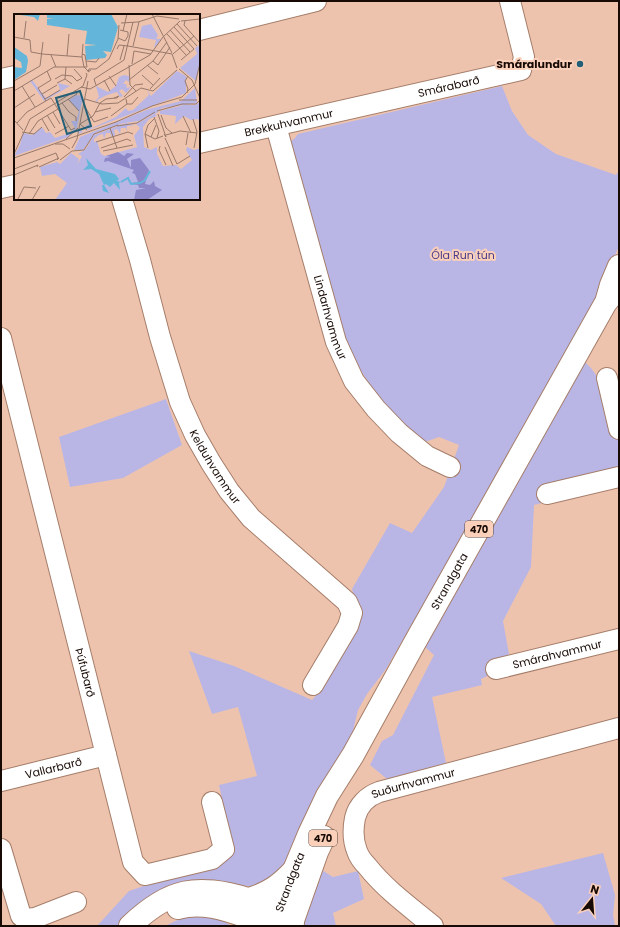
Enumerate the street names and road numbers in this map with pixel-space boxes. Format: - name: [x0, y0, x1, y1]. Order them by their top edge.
- street label: Smárabarð: [416, 72, 481, 101]
- street label: Brekkuhvammur: [243, 105, 335, 140]
- street label: Lindarhvammur: [310, 273, 351, 362]
- street label: Kelduhvammur: [186, 427, 244, 507]
- road number: 470: [465, 521, 493, 537]
- street label: Strandgata: [427, 550, 472, 613]
- street label: Smárahvammur: [511, 635, 603, 673]
- street label: Þúfubarð: [71, 646, 99, 699]
- street label: Vallarbarð: [23, 753, 83, 783]
- street label: Suðurhvammur: [368, 764, 457, 802]
- road number: 470: [309, 830, 337, 846]
- street label: Strandgata: [271, 850, 309, 914]

